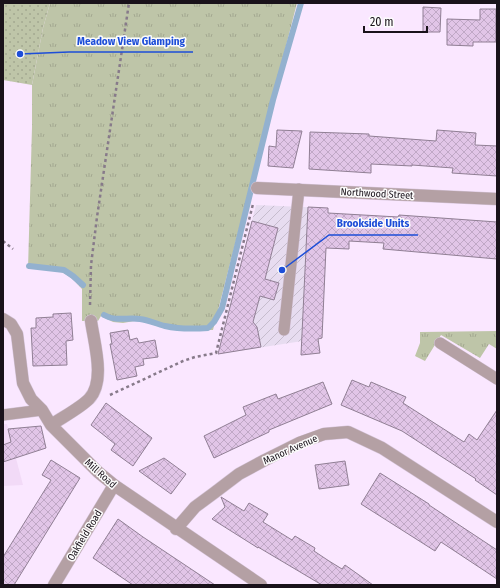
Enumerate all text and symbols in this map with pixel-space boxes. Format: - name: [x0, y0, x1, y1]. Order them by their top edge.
- scale bar: [364, 8, 427, 34]
- text: 20 m: [370, 15, 394, 29]
- callout: Meadow View Glamping: [69, 29, 193, 52]
- text: Meadow View Glamping: [77, 35, 186, 48]
- street label: Northwood Street: [340, 186, 414, 202]
- callout: Brookside Units: [329, 212, 418, 235]
- text: Brookside Units: [337, 217, 409, 230]
- street label: Manor Avenue: [261, 433, 320, 467]
- street label: Mill Road: [82, 457, 118, 491]
- street label: Oakfield Road: [65, 508, 105, 563]

